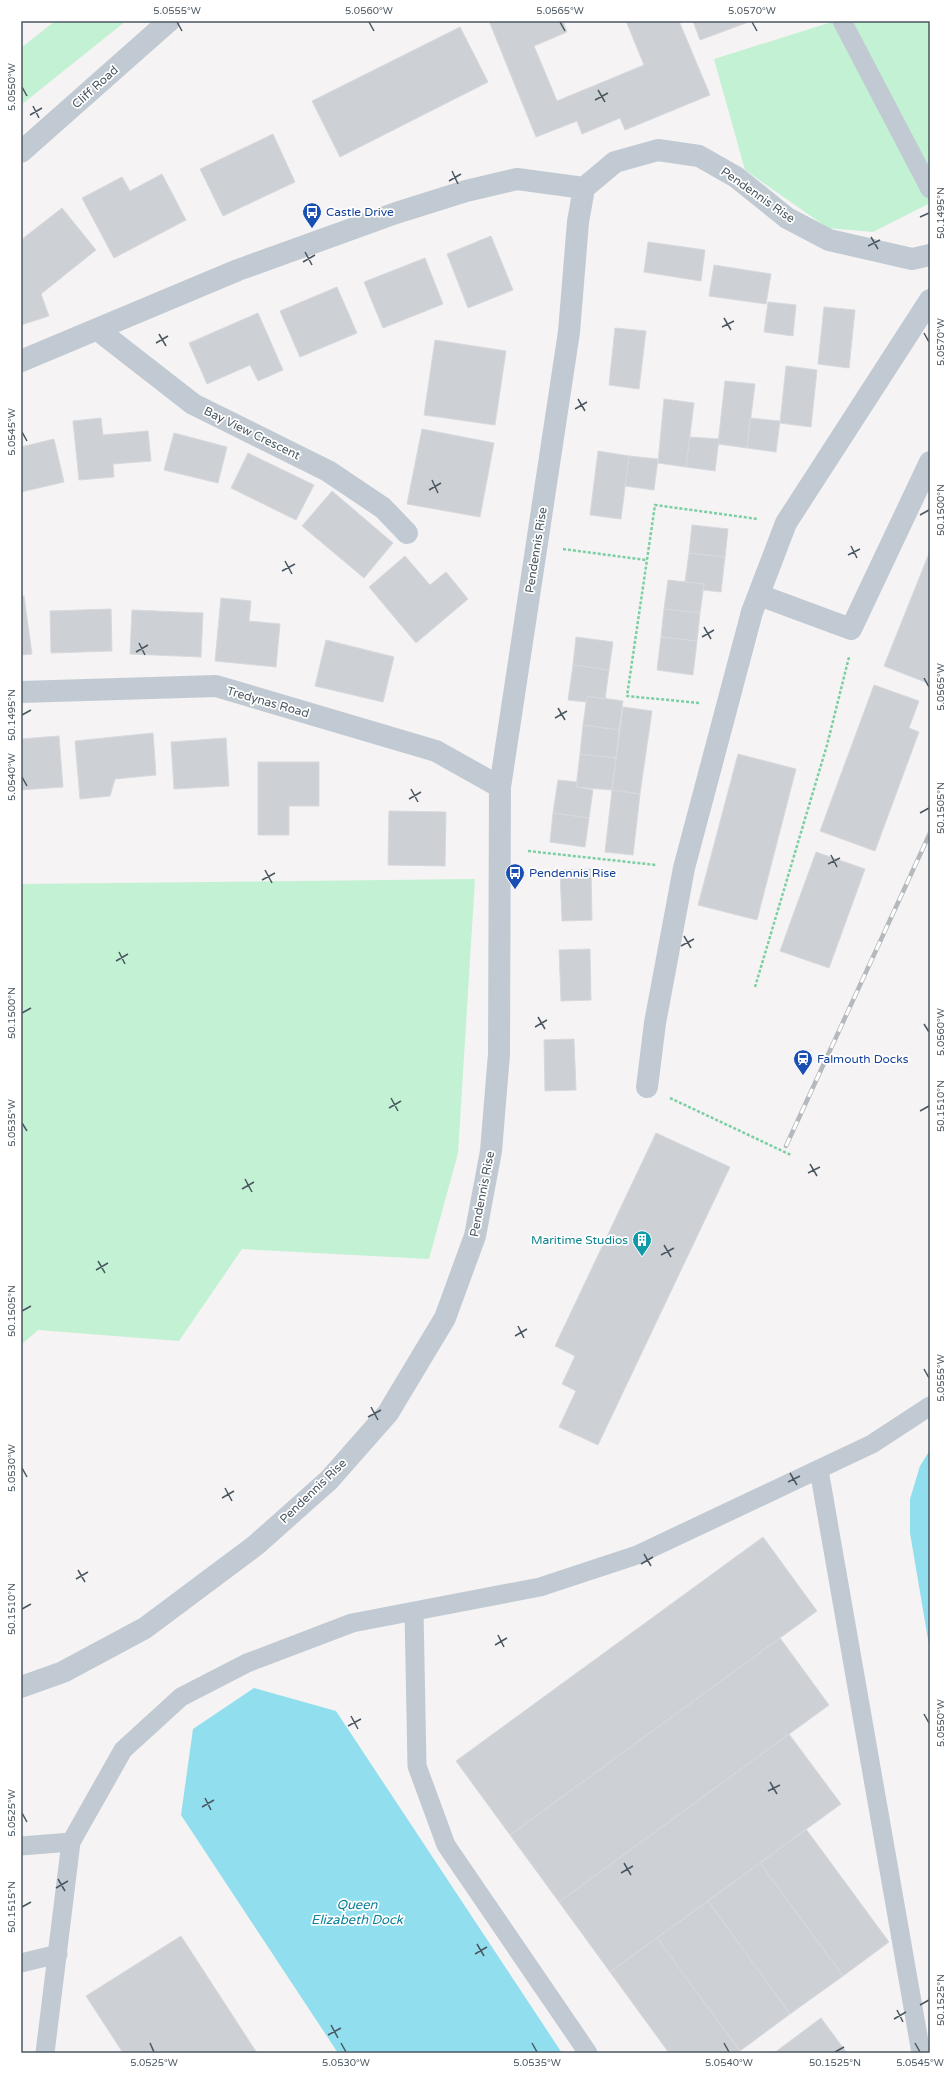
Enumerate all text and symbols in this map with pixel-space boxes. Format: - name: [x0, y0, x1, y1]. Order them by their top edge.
- text: 5.0555°W: [153, 5, 201, 17]
- text: 5.0560°W: [345, 5, 393, 17]
- text: 5.0565°W: [536, 5, 584, 17]
- text: 5.0570°W: [728, 5, 776, 17]
- text: 5.0550°W: [6, 63, 18, 111]
- street label: Cliff Road: [69, 63, 121, 111]
- street label: Pendennis Rise: [718, 164, 798, 226]
- text: 50.1495°N: [935, 187, 947, 239]
- bus stop icon: Castle Drive: [301, 201, 323, 229]
- place label: Castle Drive: [326, 205, 394, 219]
- text: 5.0570°W: [935, 318, 947, 366]
- street label: Bay View Crescent: [202, 404, 303, 463]
- text: 5.0545°W: [6, 408, 18, 456]
- text: 50.1500°N: [935, 484, 947, 536]
- street label: Pendennis Rise: [522, 506, 550, 594]
- text: 5.0565°W: [935, 663, 947, 711]
- street label: Tredynas Road: [225, 684, 311, 720]
- text: 50.1495°N: [6, 689, 18, 741]
- text: 5.0540°W: [6, 753, 18, 801]
- text: 50.1505°N: [935, 782, 947, 834]
- bus stop icon: Pendennis Rise: [504, 862, 526, 890]
- place label: Pendennis Rise: [529, 866, 616, 880]
- text: 50.1500°N: [6, 987, 18, 1039]
- text: 5.0560°W: [935, 1008, 947, 1056]
- station icon: Falmouth Docks: [792, 1048, 814, 1076]
- place label: Falmouth Docks: [817, 1052, 909, 1066]
- text: 50.1510°N: [935, 1080, 947, 1132]
- text: 5.0535°W: [6, 1099, 18, 1147]
- street label: Pendennis Rise: [467, 1150, 497, 1238]
- building icon: Maritime Studios: [631, 1229, 653, 1257]
- place label: Maritime Studios: [531, 1233, 628, 1247]
- text: 50.1505°N: [6, 1285, 18, 1337]
- text: 5.0555°W: [935, 1354, 947, 1402]
- text: 5.0530°W: [6, 1444, 18, 1492]
- street label: Pendennis Rise: [277, 1456, 349, 1526]
- text: 50.1510°N: [6, 1583, 18, 1635]
- text: 5.0550°W: [935, 1699, 947, 1747]
- text: 5.0525°W: [6, 1789, 18, 1837]
- text: 50.1515°N: [6, 1881, 18, 1933]
- water label: Queen Elizabeth Dock: [311, 1897, 404, 1928]
- text: 50.1525°N: [935, 1974, 947, 2026]
- text: 5.0525°W: [130, 2057, 178, 2069]
- text: 5.0530°W: [322, 2057, 370, 2069]
- text: 5.0535°W: [513, 2057, 561, 2069]
- text: 5.0540°W: [705, 2057, 753, 2069]
- text: 50.1525°N: [809, 2057, 861, 2069]
- text: 5.0545°W: [896, 2057, 944, 2069]

